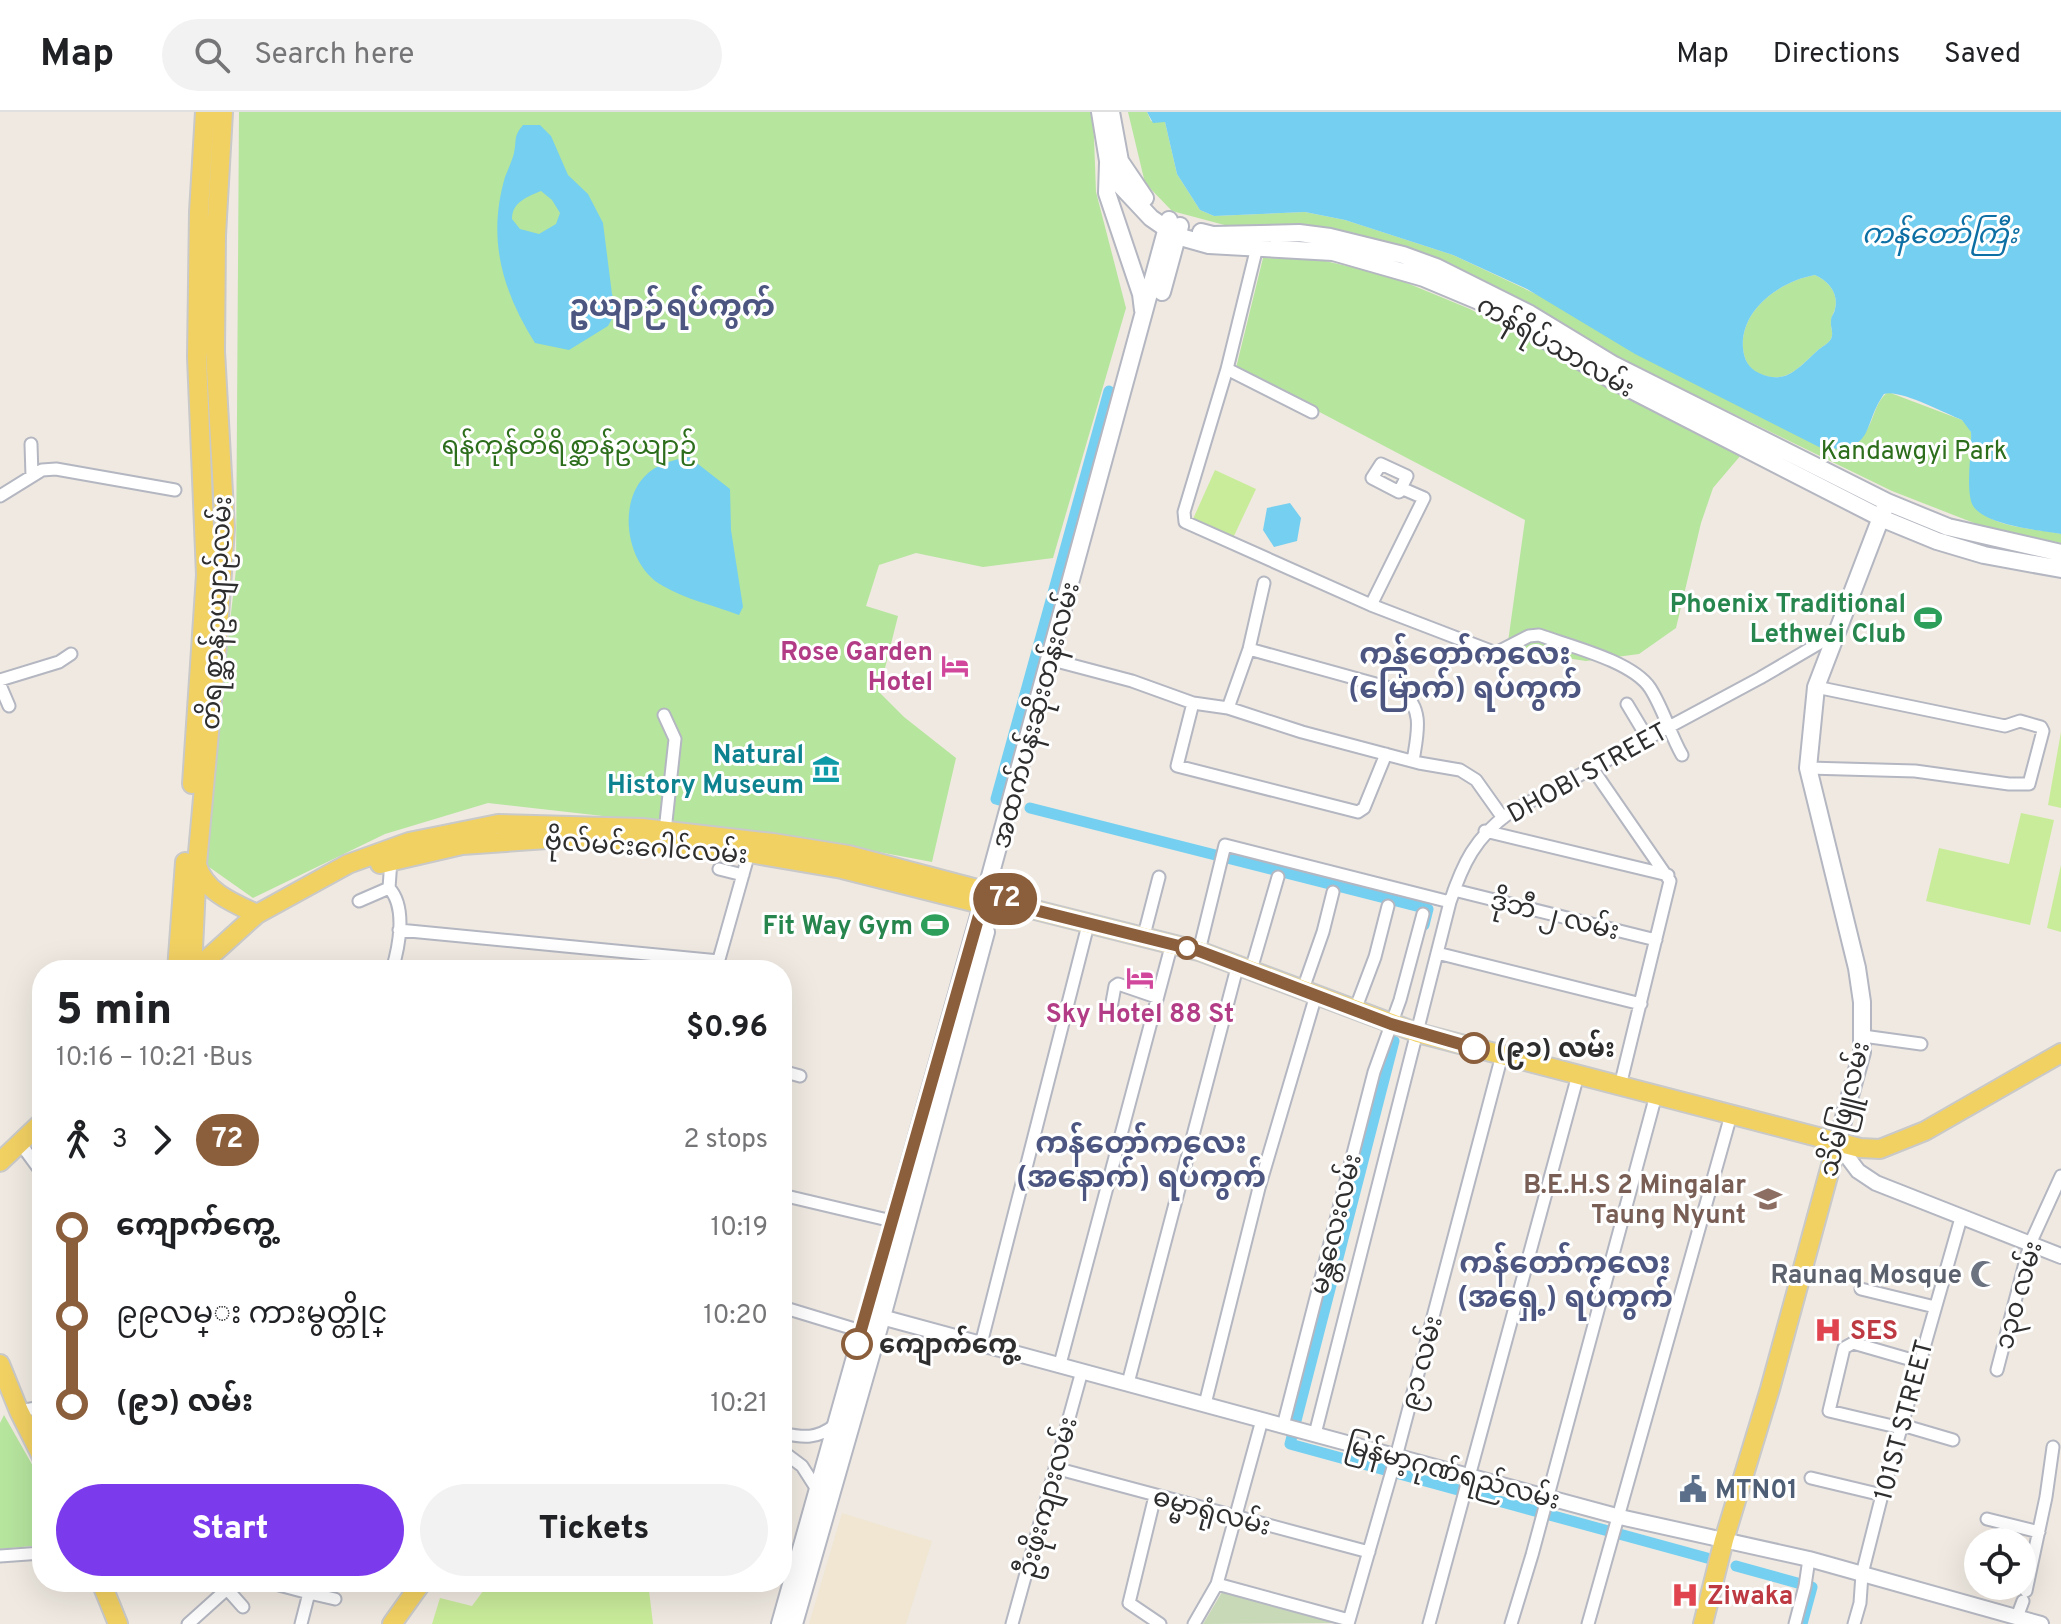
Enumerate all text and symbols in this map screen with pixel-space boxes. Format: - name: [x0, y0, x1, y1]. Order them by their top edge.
- search box: [162, 19, 722, 91]
- text: Map: [40, 31, 114, 80]
- icon: search: [190, 33, 234, 77]
- text: Search here: [254, 37, 414, 74]
- text: Map: [1676, 37, 1729, 73]
- text: Directions: [1773, 37, 1900, 73]
- text: Saved: [1944, 37, 2021, 73]
- water label: ကန်တော်ကြီး: [1862, 214, 2021, 257]
- district label: ဥယျာဉ်ရပ်ကွက်: [569, 285, 775, 331]
- street label: ကန်ရိပ်သာလမ်း: [1469, 287, 1641, 408]
- park label: ရန်ကုန်တိရိစ္ဆာန်ဥယျာဉ်: [442, 428, 696, 466]
- park label: Kandawgyi Park: [1820, 436, 2008, 469]
- street label: တိရစ္ဆာန်ဥယျာဉ်လမ်း: [193, 495, 243, 731]
- street label: အထက်ပန်းဆိုးတန်းလမ်း: [983, 578, 1091, 853]
- place label: Phoenix Traditional Lethwei Club: [1670, 589, 1906, 652]
- sports icon: Phoenix Traditional Lethwei Club: [1913, 603, 1943, 633]
- district label: ကန်တော်ကလေး (မြောက်) ရပ်ကွက်: [1348, 633, 1582, 712]
- place label: Rose Garden Hotel: [780, 637, 933, 700]
- hotel icon: Rose Garden Hotel: [940, 651, 970, 681]
- street label: DHOBI STREET: [1502, 716, 1674, 832]
- place label: Natural History Museum: [607, 740, 804, 803]
- museum icon: Natural History Museum: [811, 754, 841, 784]
- street label: ဗိုလ်မင်းဂေါင်လမ်း: [543, 823, 749, 875]
- line badge: 72: [969, 873, 1041, 925]
- text: 72: [989, 881, 1021, 917]
- street label: ဒိုဘီ ၂ လမ်း: [1486, 883, 1623, 951]
- sports icon: Fit Way Gym: [920, 910, 950, 940]
- place label: Fit Way Gym: [763, 911, 913, 944]
- unlabelled marker: [1176, 937, 1198, 959]
- hotel icon: Sky Hotel 88 St: [1125, 963, 1155, 993]
- text: 5 min: [56, 984, 172, 1040]
- place label: Sky Hotel 88 St: [1046, 999, 1234, 1032]
- text: $0.96: [686, 1010, 768, 1047]
- place label: (၉၁) လမ်း: [1496, 1029, 1615, 1070]
- marker: (၉၁) လမ်း: [1459, 1033, 1489, 1063]
- street label: သိမ်ဖြူလမ်း: [1811, 1038, 1881, 1181]
- text: 10:16 – 10:21 · Bus: [56, 1042, 253, 1075]
- icon: walk: [56, 1118, 100, 1162]
- icon: forward: [140, 1118, 184, 1162]
- text: 72: [212, 1122, 243, 1158]
- district label: ကန်တော်ကလေး (အနောက်) ရပ်ကွက်: [1016, 1122, 1266, 1201]
- text: 3: [112, 1124, 128, 1157]
- text: 2 stops: [683, 1124, 768, 1157]
- street label: မန္တလေးလမ်း: [1301, 1150, 1373, 1299]
- place label: B.E.H.S 2 Mingalar Taung Nyunt: [1523, 1170, 1746, 1233]
- school or university icon: B.E.H.S 2 Mingalar Taung Nyunt: [1753, 1184, 1783, 1214]
- text: ကျောက်ကွေ့: [116, 1209, 275, 1246]
- text: 10:19: [711, 1212, 768, 1245]
- street label: ၁၃၀ လမ်း: [1986, 1237, 2054, 1354]
- district label: ကန်တော်ကလေး (အရှေ့) ရပ်ကွက်: [1457, 1242, 1673, 1321]
- mosque icon: Raunaq Mosque: [1969, 1259, 1999, 1289]
- place label: Raunaq Mosque: [1771, 1260, 1962, 1293]
- text: ၉၉လမ္း ကားမွတ္တိုင္: [116, 1297, 388, 1334]
- text: 10:20: [703, 1300, 768, 1333]
- street label: ၉၁ လမ်း: [1392, 1312, 1454, 1415]
- hospital icon: SES: [1813, 1315, 1843, 1345]
- place label: SES: [1850, 1316, 1898, 1349]
- place label: ကျောက်ကွေ့: [879, 1325, 1022, 1366]
- marker: ကျောက်ကွေ့: [842, 1329, 872, 1359]
- street label: 101ST STREET: [1868, 1337, 1943, 1505]
- text: (၉၁) လမ်း: [116, 1385, 253, 1422]
- text: 10:21: [710, 1388, 768, 1421]
- street label: ဦးဖိုးကျားလမ်း: [1009, 1413, 1089, 1582]
- street label: မြန်မာ့ဂုဏ်ရည်လမ်း: [1341, 1427, 1564, 1521]
- public building icon: MTN01: [1678, 1474, 1708, 1504]
- place label: MTN01: [1715, 1475, 1798, 1508]
- street label: ဓမ္မာရုံလမ်း: [1148, 1479, 1275, 1547]
- button: Start: [56, 1484, 404, 1576]
- button: Tickets: [420, 1484, 768, 1576]
- map controls: [1964, 1528, 2036, 1600]
- button: locate: [1964, 1528, 2036, 1600]
- hospital icon: Ziwaka: [1670, 1580, 1700, 1610]
- place label: Ziwaka: [1707, 1581, 1793, 1614]

